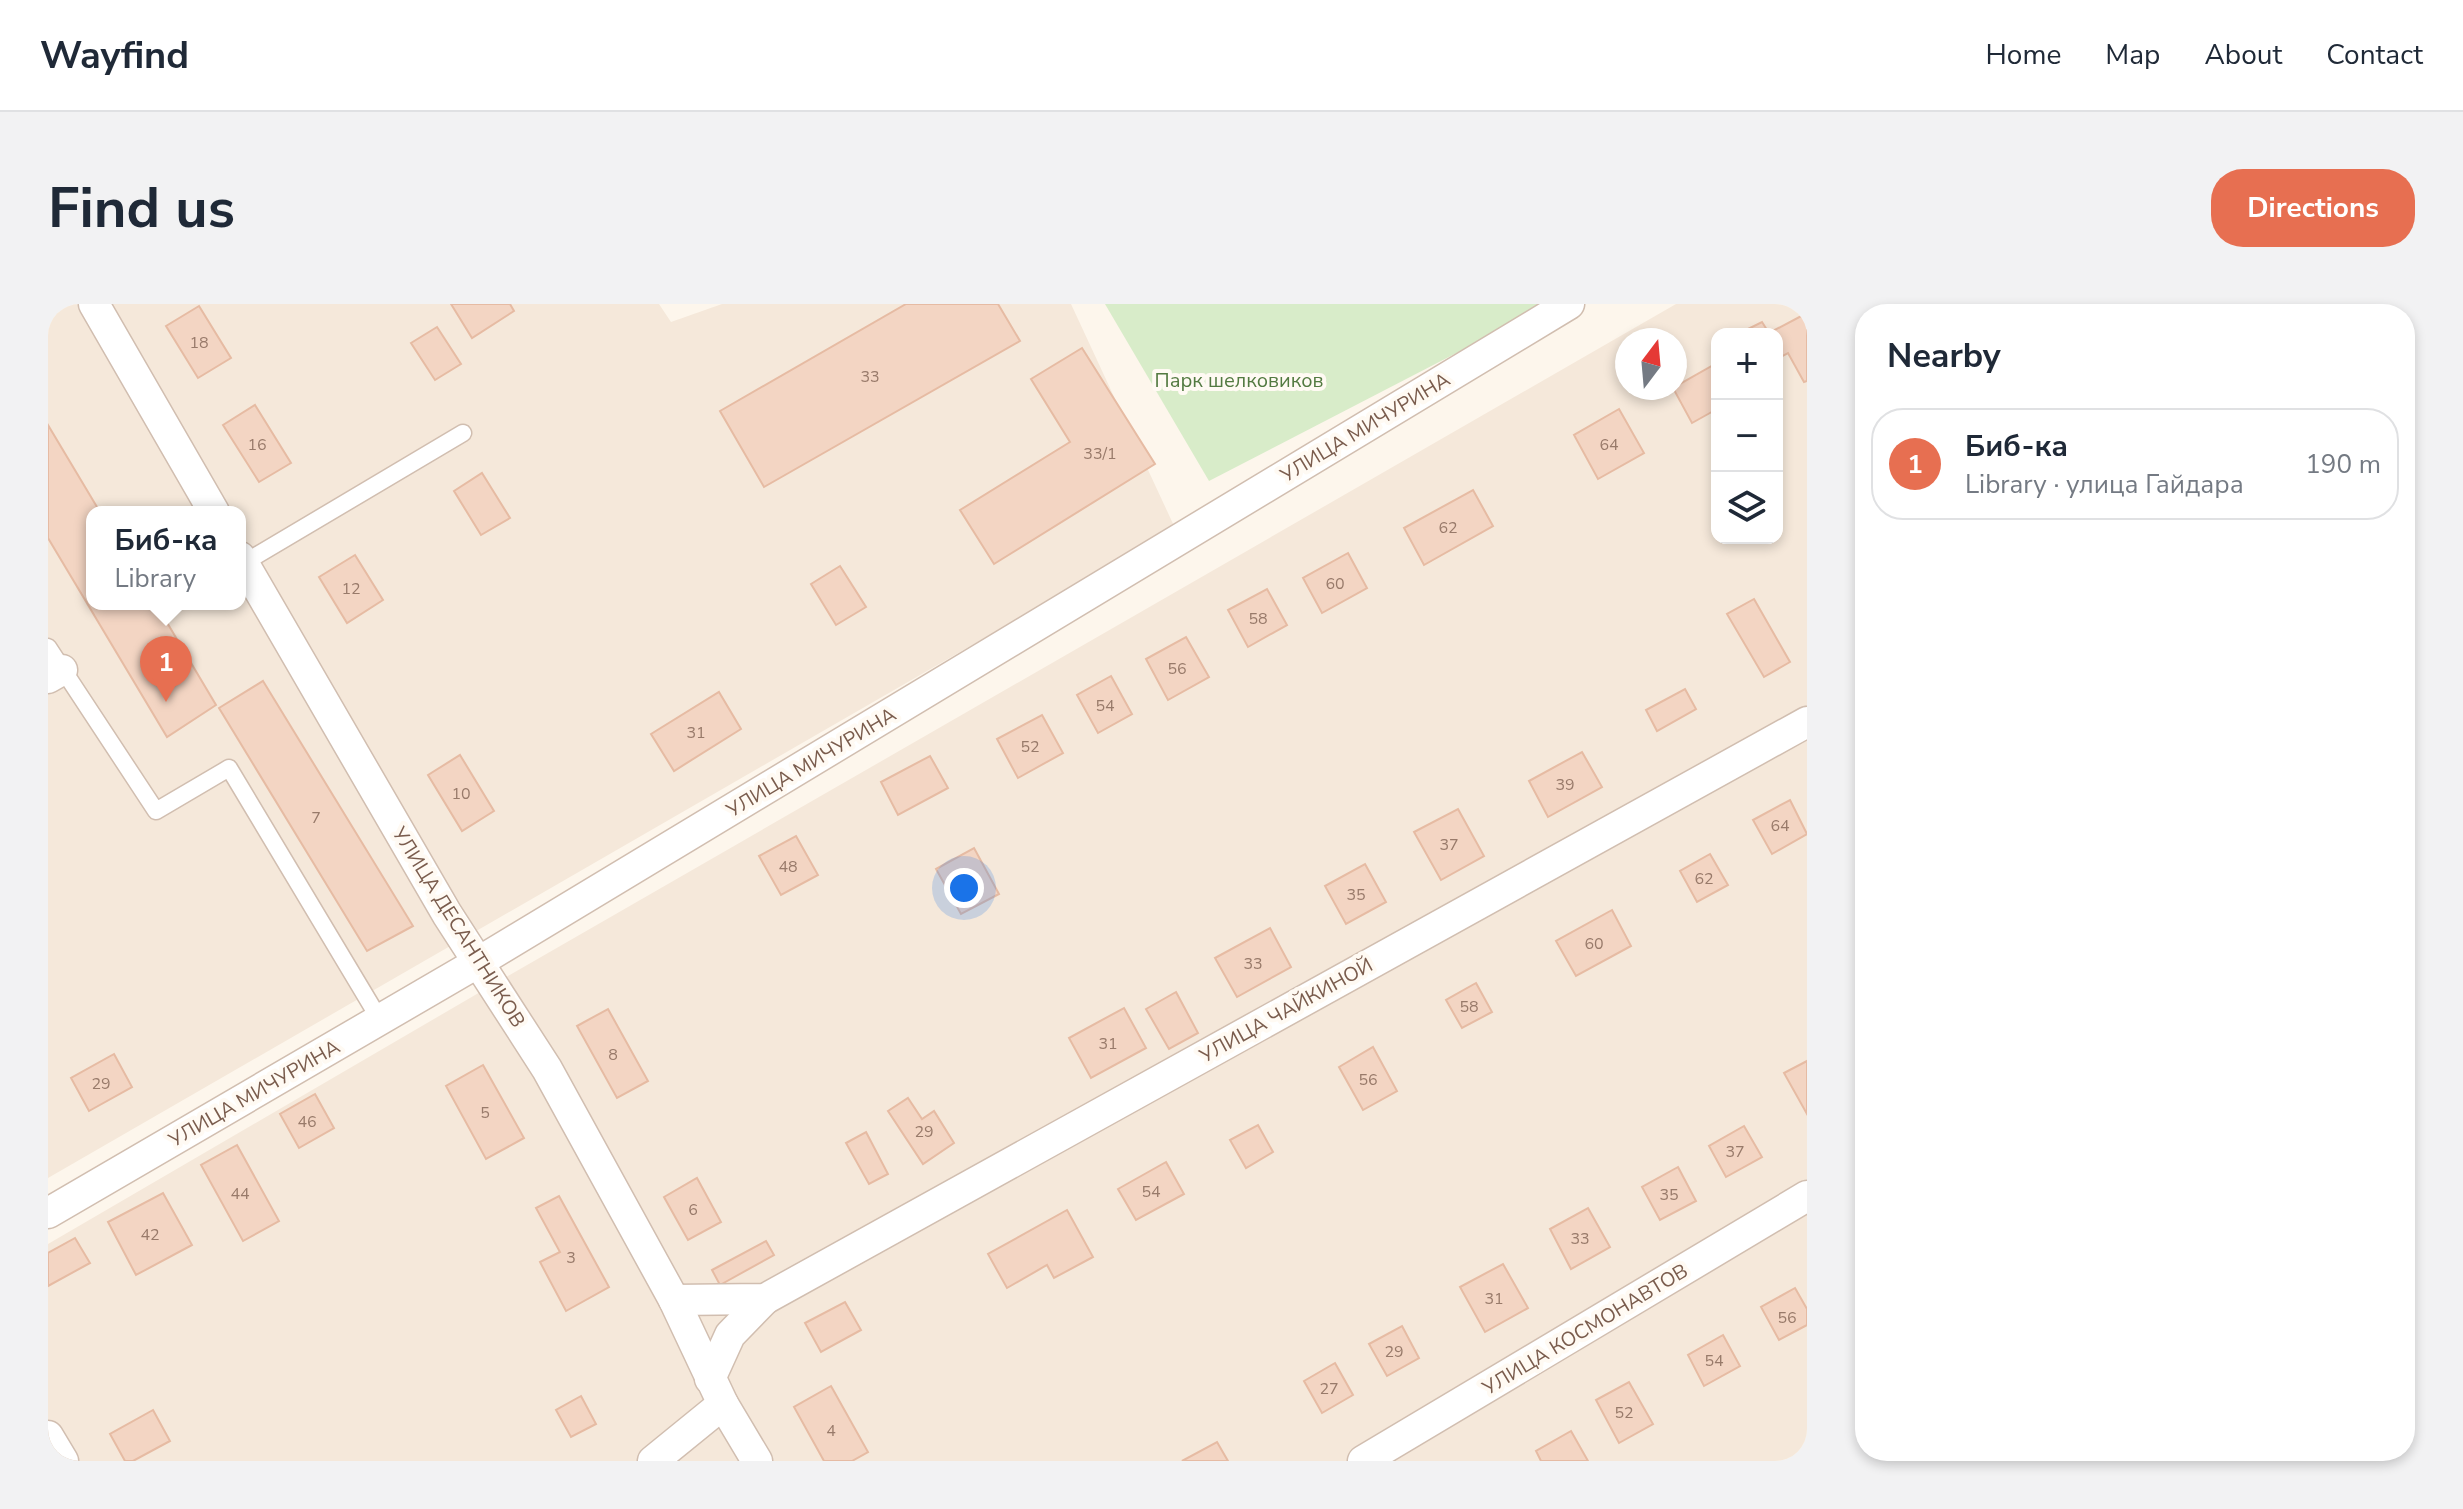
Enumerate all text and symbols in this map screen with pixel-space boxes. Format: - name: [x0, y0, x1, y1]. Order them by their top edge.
- text: Wayfind: [40, 30, 189, 81]
- text: Home: [1986, 36, 2061, 74]
- text: Map: [2105, 36, 2160, 74]
- text: About: [2204, 36, 2282, 74]
- text: Contact: [2326, 36, 2423, 74]
- button: Directions: [2211, 169, 2415, 247]
- text: Find us: [48, 170, 235, 247]
- north arrow: [1615, 328, 1687, 400]
- map controls: [1711, 328, 1783, 544]
- button: +: [1711, 328, 1783, 400]
- house number: 18: [189, 332, 209, 354]
- text: Nearby: [1887, 333, 2001, 379]
- house number: 33: [860, 366, 880, 388]
- street label: УЛИЦА МИЧУРИНА: [1274, 366, 1456, 489]
- park label: Парк шелковиков: [1155, 367, 1324, 394]
- button: −: [1711, 400, 1783, 472]
- text: Биб-ка: [1965, 426, 2068, 467]
- house number: 16: [247, 434, 267, 456]
- house number: 64: [1599, 434, 1619, 456]
- house number: 33/1: [1083, 443, 1117, 465]
- text: 1: [1907, 447, 1923, 482]
- text: 190 m: [2305, 447, 2381, 482]
- text: Library · улица Гайдара: [1965, 467, 2244, 502]
- button: layers: [1711, 472, 1783, 544]
- popup: [86, 506, 246, 610]
- house number: 62: [1438, 517, 1458, 539]
- text: Биб-ка: [114, 520, 218, 561]
- text: Library: [114, 561, 196, 596]
- house number: 60: [1325, 573, 1345, 595]
- house number: 12: [341, 578, 361, 600]
- house number: 58: [1248, 608, 1268, 630]
- pin: 1: [140, 636, 192, 702]
- house number: 56: [1167, 658, 1187, 680]
- house number: 54: [1095, 695, 1115, 717]
- street label: УЛИЦА МИЧУРИНА: [720, 701, 902, 824]
- house number: 31: [686, 722, 706, 744]
- house number: 52: [1020, 736, 1040, 758]
- house number: 39: [1555, 774, 1575, 796]
- house number: 10: [451, 783, 471, 805]
- house number: 7: [311, 807, 321, 829]
- house number: 64: [1770, 815, 1790, 837]
- street label: УЛИЦА ДЕСАНТНИКОВ: [385, 821, 531, 1033]
- house number: 37: [1439, 834, 1459, 856]
- house number: 48: [778, 856, 798, 878]
- your location: [944, 868, 984, 908]
- house number: 62: [1694, 868, 1714, 890]
- house number: 35: [1346, 884, 1366, 906]
- house number: 60: [1584, 933, 1604, 955]
- street label: УЛИЦА ЧАЙКИНОЙ: [1194, 952, 1378, 1070]
- house number: 33: [1243, 953, 1263, 975]
- house number: 58: [1459, 996, 1479, 1018]
- street label: УЛИЦА МИЧУРИНА: [163, 1033, 345, 1154]
- house number: 31: [1098, 1033, 1118, 1055]
- house number: 8: [608, 1044, 618, 1066]
- house number: 56: [1358, 1069, 1378, 1091]
- house number: 29: [91, 1073, 111, 1095]
- house number: 5: [480, 1102, 490, 1124]
- house number: 46: [297, 1111, 317, 1133]
- house number: 29: [914, 1121, 934, 1143]
- house number: 37: [1725, 1141, 1745, 1163]
- house number: 54: [1141, 1181, 1161, 1203]
- house number: 44: [230, 1183, 250, 1205]
- house number: 35: [1659, 1184, 1679, 1206]
- house number: 6: [688, 1199, 698, 1221]
- house number: 42: [140, 1224, 160, 1246]
- house number: 33: [1570, 1228, 1590, 1250]
- house number: 3: [566, 1247, 576, 1269]
- street label: УЛИЦА КОСМОНАВТОВ: [1477, 1257, 1693, 1402]
- house number: 31: [1484, 1288, 1504, 1310]
- house number: 56: [1777, 1307, 1797, 1329]
- house number: 29: [1384, 1341, 1404, 1363]
- house number: 54: [1704, 1350, 1724, 1372]
- house number: 27: [1319, 1378, 1339, 1400]
- house number: 52: [1614, 1402, 1634, 1424]
- house number: 4: [826, 1420, 836, 1442]

